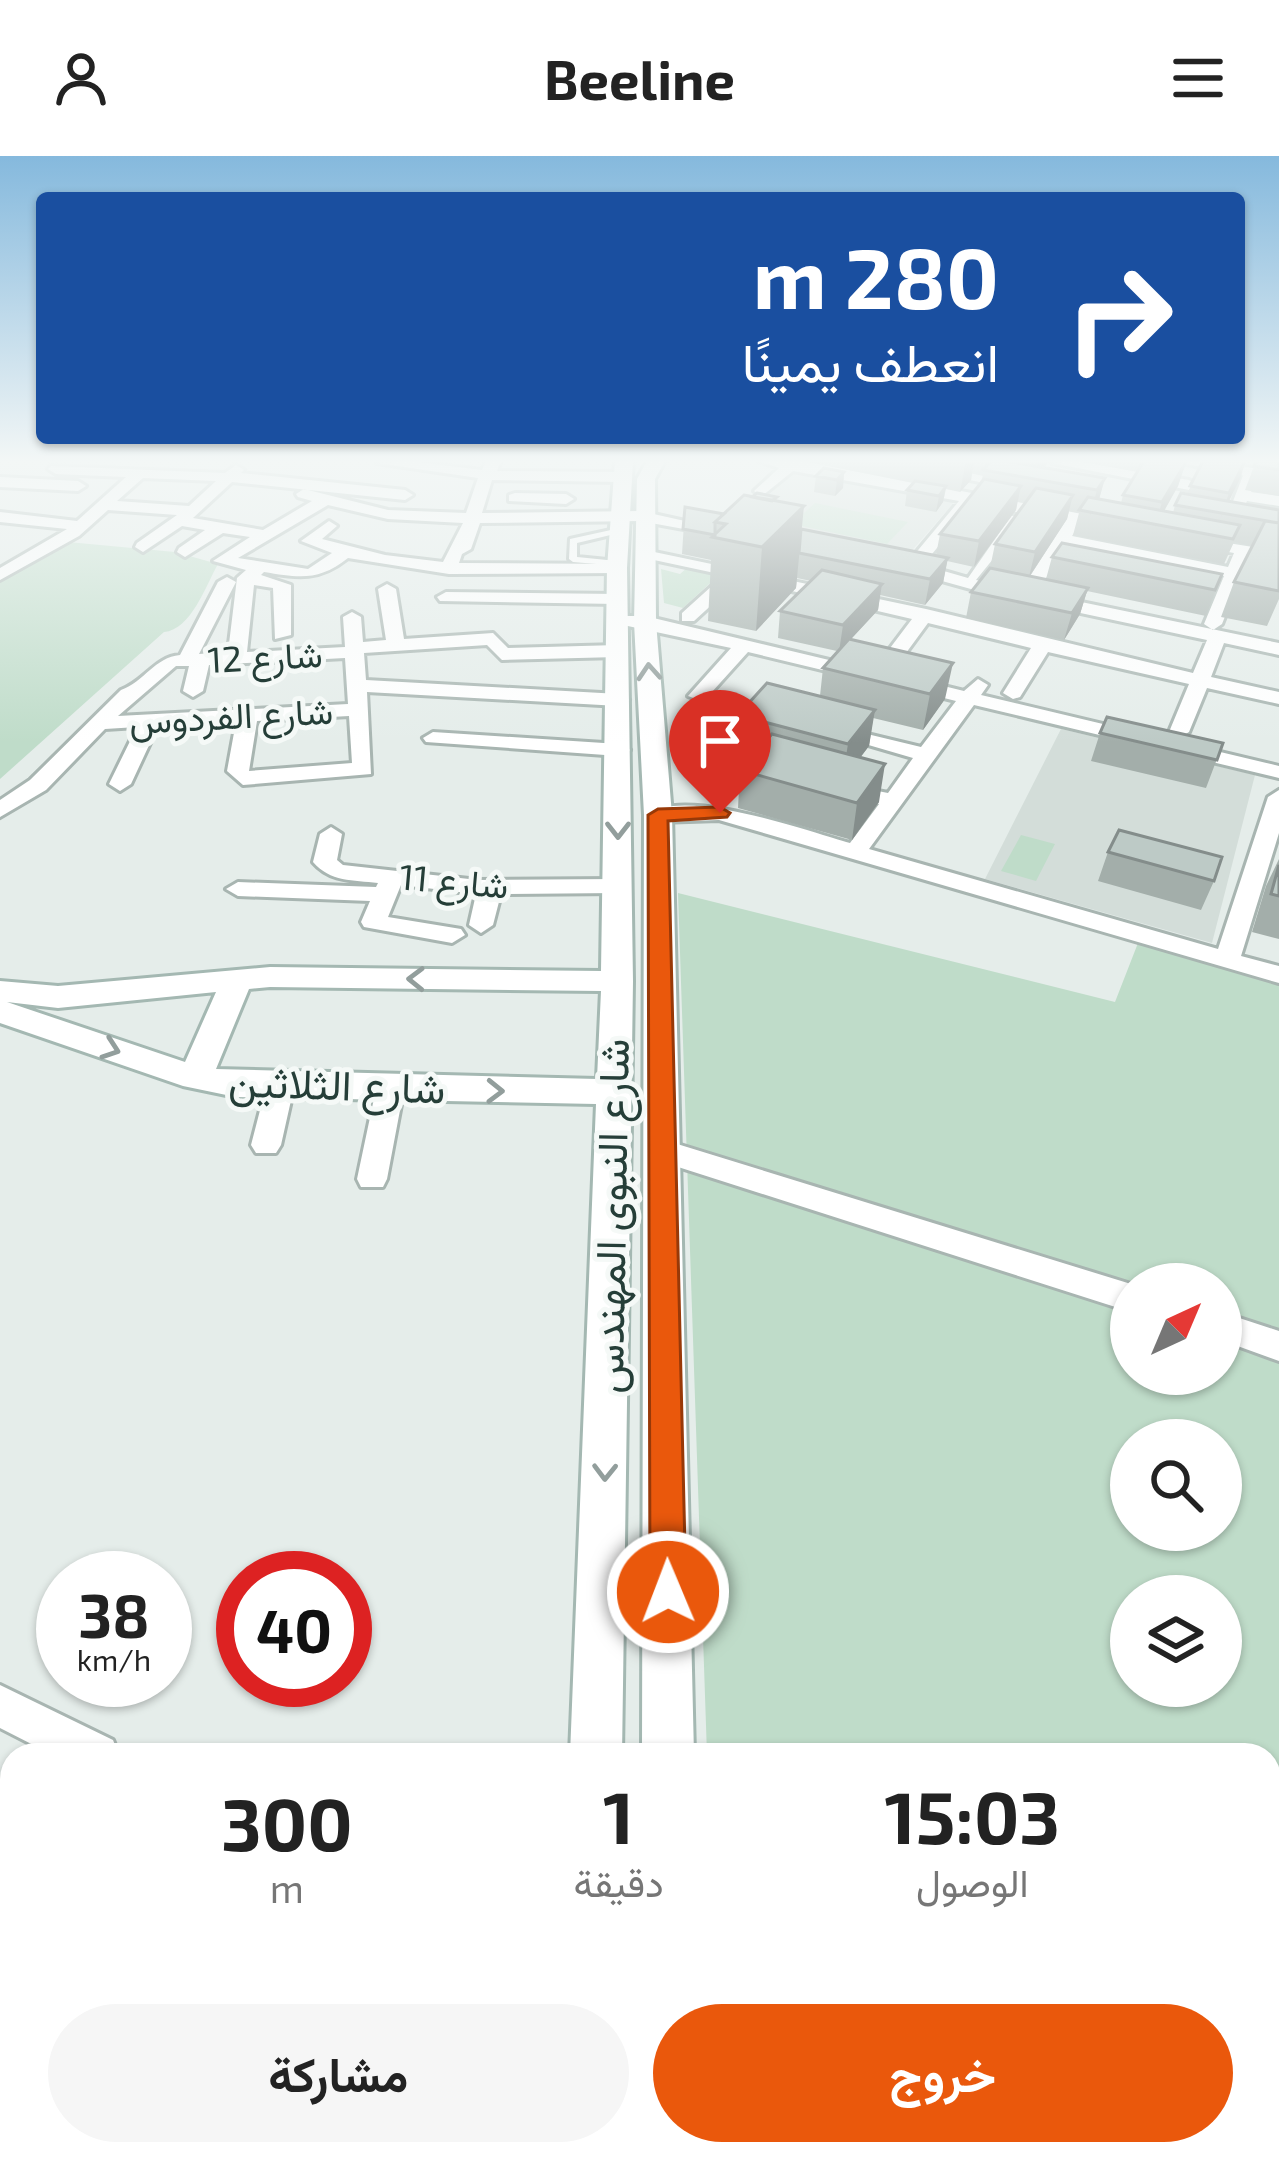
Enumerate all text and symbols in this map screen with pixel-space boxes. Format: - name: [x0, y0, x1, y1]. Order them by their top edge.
- icon: person: [48, 45, 114, 111]
- icon: menu: [1165, 45, 1231, 111]
- text: Beeline: [544, 46, 735, 111]
- text: 280 m: [753, 225, 999, 326]
- icon: right: [1041, 240, 1197, 396]
- text: انعطف يمينًا: [742, 328, 999, 393]
- street label: شارع 12: [206, 631, 324, 685]
- one-way arrow: [636, 662, 662, 681]
- street label: شارع الفردوس: [128, 688, 334, 746]
- pin: [669, 690, 771, 813]
- icon: arrive: [687, 708, 753, 774]
- one-way arrow: [605, 822, 631, 840]
- street label: شارع 11: [397, 853, 510, 911]
- one-way arrow: [406, 966, 425, 992]
- one-way arrow: [100, 1034, 121, 1059]
- street label: شارع النبوى المهندس: [581, 1038, 643, 1394]
- street label: شارع الثلاثين: [228, 1054, 446, 1118]
- one-way arrow: [486, 1077, 505, 1103]
- north arrow: [1110, 1263, 1242, 1395]
- map controls: [1110, 1263, 1242, 1707]
- button: search: [1110, 1419, 1242, 1551]
- one-way arrow: [592, 1463, 618, 1482]
- position arrow: [605, 1529, 731, 1655]
- speed limit sign: 40: [216, 1551, 372, 1707]
- button: layers: [1110, 1575, 1242, 1707]
- text: 38: [78, 1578, 150, 1650]
- text: km/h: [77, 1641, 151, 1677]
- text: 1: [603, 1772, 634, 1858]
- text: 15:03: [885, 1772, 1060, 1858]
- text: 300: [221, 1779, 353, 1865]
- text: دقيقة: [573, 1858, 664, 1905]
- text: الوصول: [916, 1858, 1029, 1905]
- text: m: [270, 1864, 304, 1911]
- button: مشاركة: [48, 2004, 629, 2142]
- button: خروج: [653, 2004, 1233, 2142]

